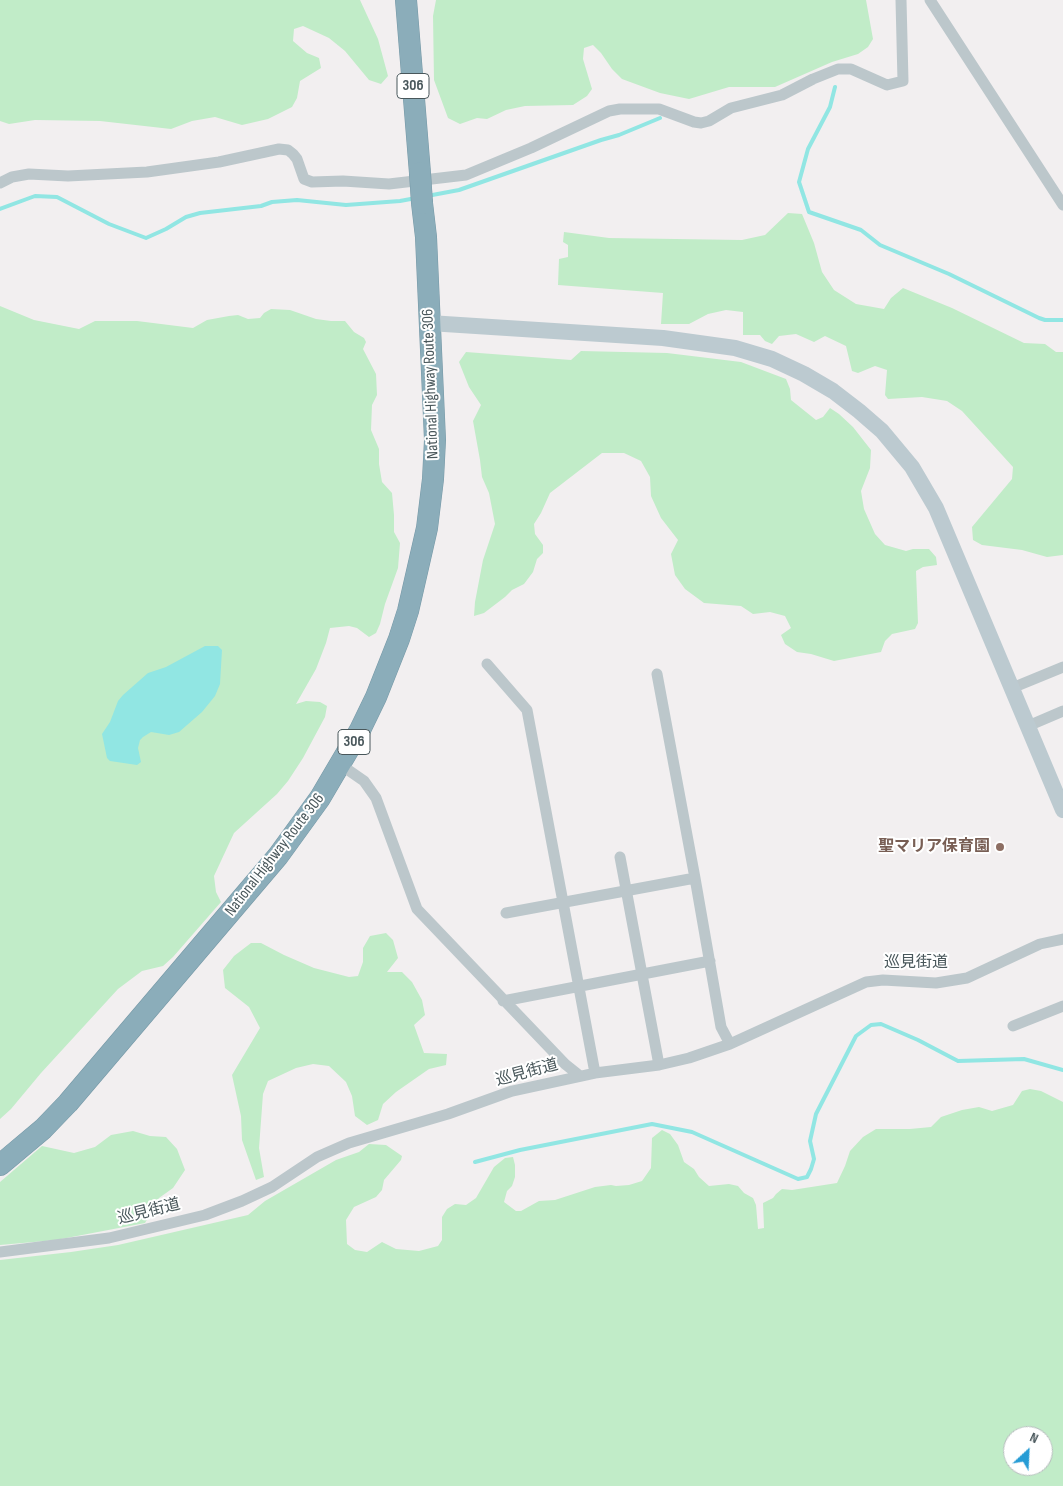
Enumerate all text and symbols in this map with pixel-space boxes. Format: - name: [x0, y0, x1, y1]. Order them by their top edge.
- road number: 306: [397, 74, 429, 98]
- street label: National Highway Route 306: [419, 309, 443, 459]
- road number: 306: [338, 730, 370, 754]
- street label: National Highway Route 306: [221, 790, 329, 920]
- place label: 聖マリア保育園: [878, 837, 990, 857]
- marker: 聖マリア保育園: [994, 841, 1006, 853]
- street label: 巡見街道: [884, 953, 948, 973]
- street label: 巡見街道: [494, 1055, 560, 1091]
- street label: 巡見街道: [116, 1195, 182, 1229]
- north arrow: [1003, 1426, 1053, 1476]
- text: N: [1027, 1429, 1041, 1447]

